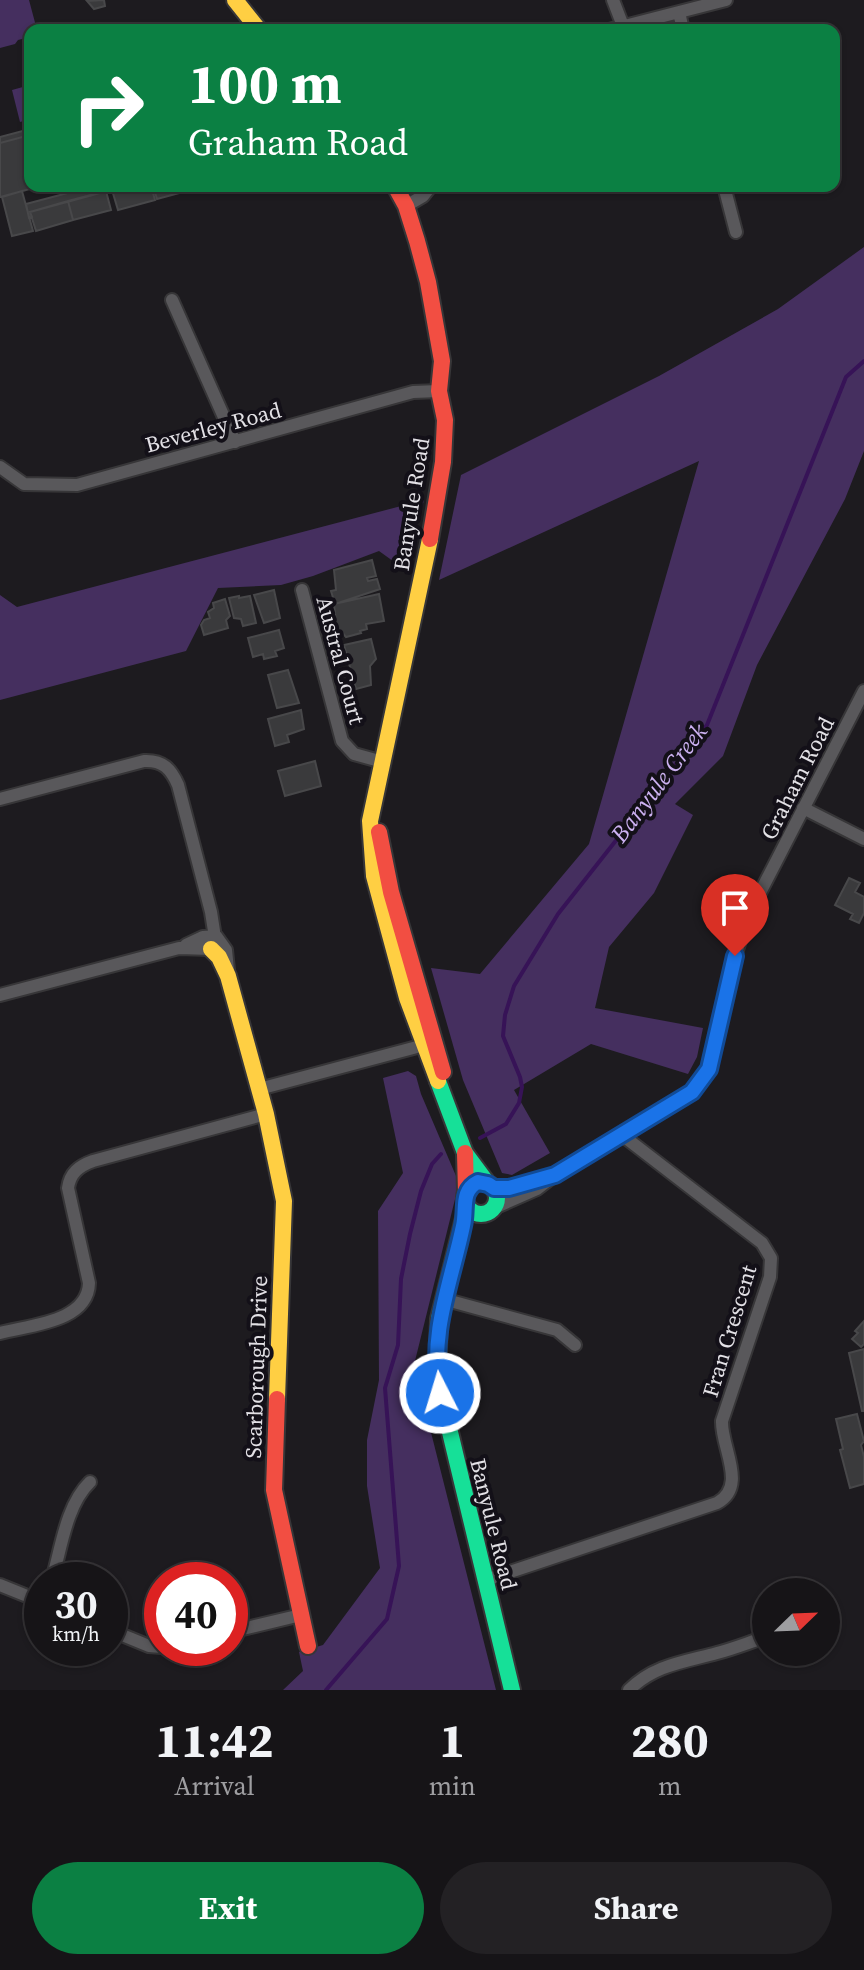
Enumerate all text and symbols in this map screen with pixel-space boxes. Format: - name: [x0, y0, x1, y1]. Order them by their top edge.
- text: 100 m: [188, 45, 342, 122]
- icon: right: [56, 56, 160, 160]
- text: Graham Road: [188, 118, 408, 167]
- street label: Beverley Road: [142, 394, 285, 460]
- street label: Banyule Road: [386, 435, 436, 573]
- street label: Austral Court: [310, 593, 373, 728]
- street label: Graham Road: [753, 711, 841, 845]
- water label: Banyule Creek: [602, 716, 715, 850]
- pin: [701, 874, 769, 956]
- icon: arrive: [713, 886, 757, 930]
- street label: Fran Crescent: [695, 1260, 764, 1401]
- street label: Scarborough Drive: [238, 1275, 274, 1459]
- position arrow: [398, 1351, 482, 1435]
- street label: Banyule Road: [463, 1455, 525, 1593]
- speed limit sign: 40: [144, 1562, 248, 1666]
- text: 30: [54, 1577, 98, 1631]
- north arrow: [752, 1578, 840, 1666]
- map controls: [752, 1578, 840, 1666]
- text: km/h: [52, 1620, 100, 1648]
- text: 11:42: [155, 1707, 274, 1773]
- text: 1: [439, 1707, 465, 1773]
- text: 280: [631, 1707, 709, 1773]
- text: Arrival: [174, 1768, 255, 1804]
- text: min: [429, 1768, 476, 1804]
- text: m: [658, 1768, 682, 1804]
- button: Exit: [32, 1862, 424, 1954]
- button: Share: [440, 1862, 832, 1954]

